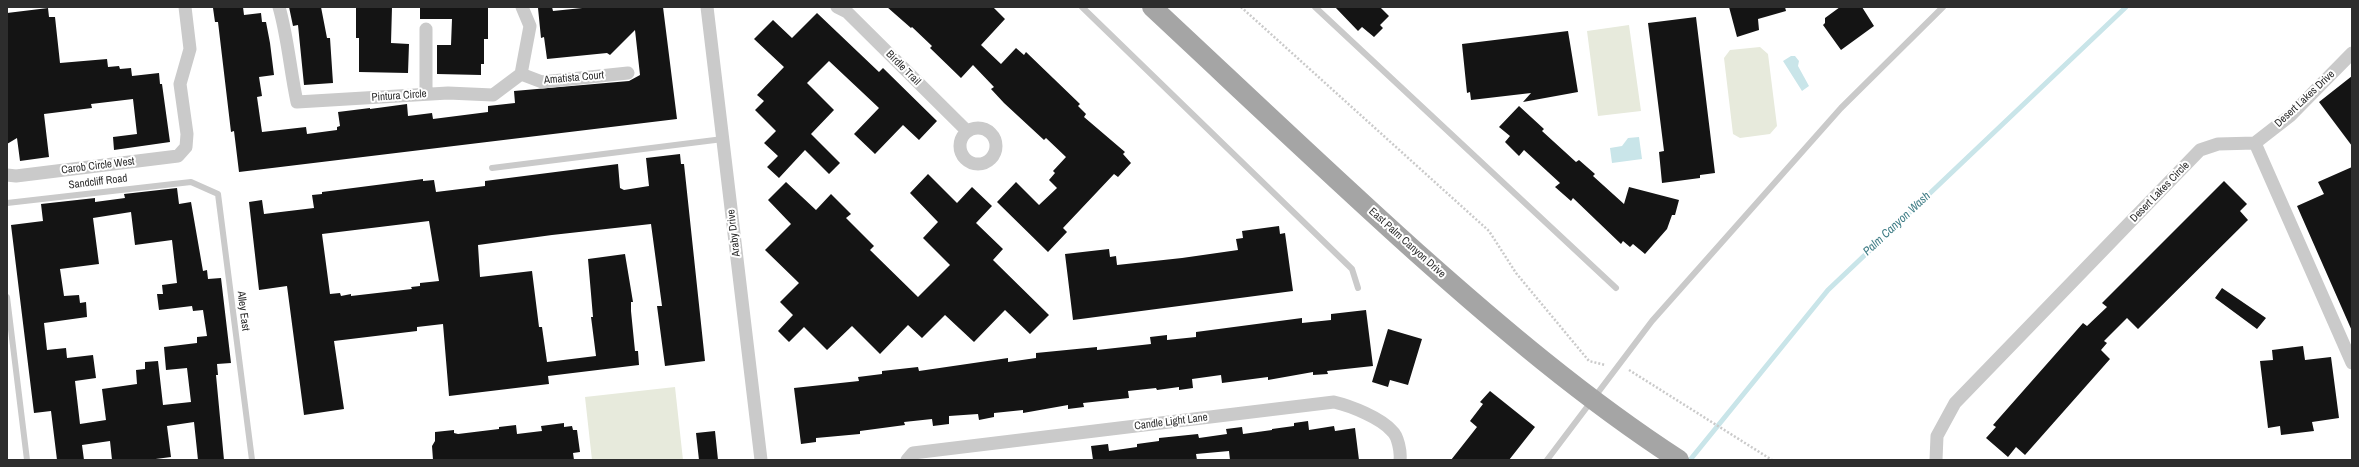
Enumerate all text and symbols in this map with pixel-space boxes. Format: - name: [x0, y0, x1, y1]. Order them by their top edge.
- street label: Birdle Trail: [883, 48, 923, 88]
- street label: Desert Lakes Drive: [2272, 68, 2338, 130]
- street label: Amatista Court: [543, 69, 605, 87]
- street label: Pintura Circle: [371, 87, 427, 105]
- street label: Carob Circle West: [61, 155, 135, 177]
- street label: Desert Lakes Circle: [2128, 159, 2192, 225]
- street label: Sandcliff Road: [68, 172, 128, 192]
- water label: Palm Canyon Wash: [1860, 189, 1934, 259]
- street label: East Palm Canyon Drive: [1366, 205, 1448, 281]
- street label: Araby Drive: [725, 209, 743, 257]
- street label: Alley East: [234, 290, 252, 332]
- street label: Candle Light Lane: [1134, 411, 1208, 433]

